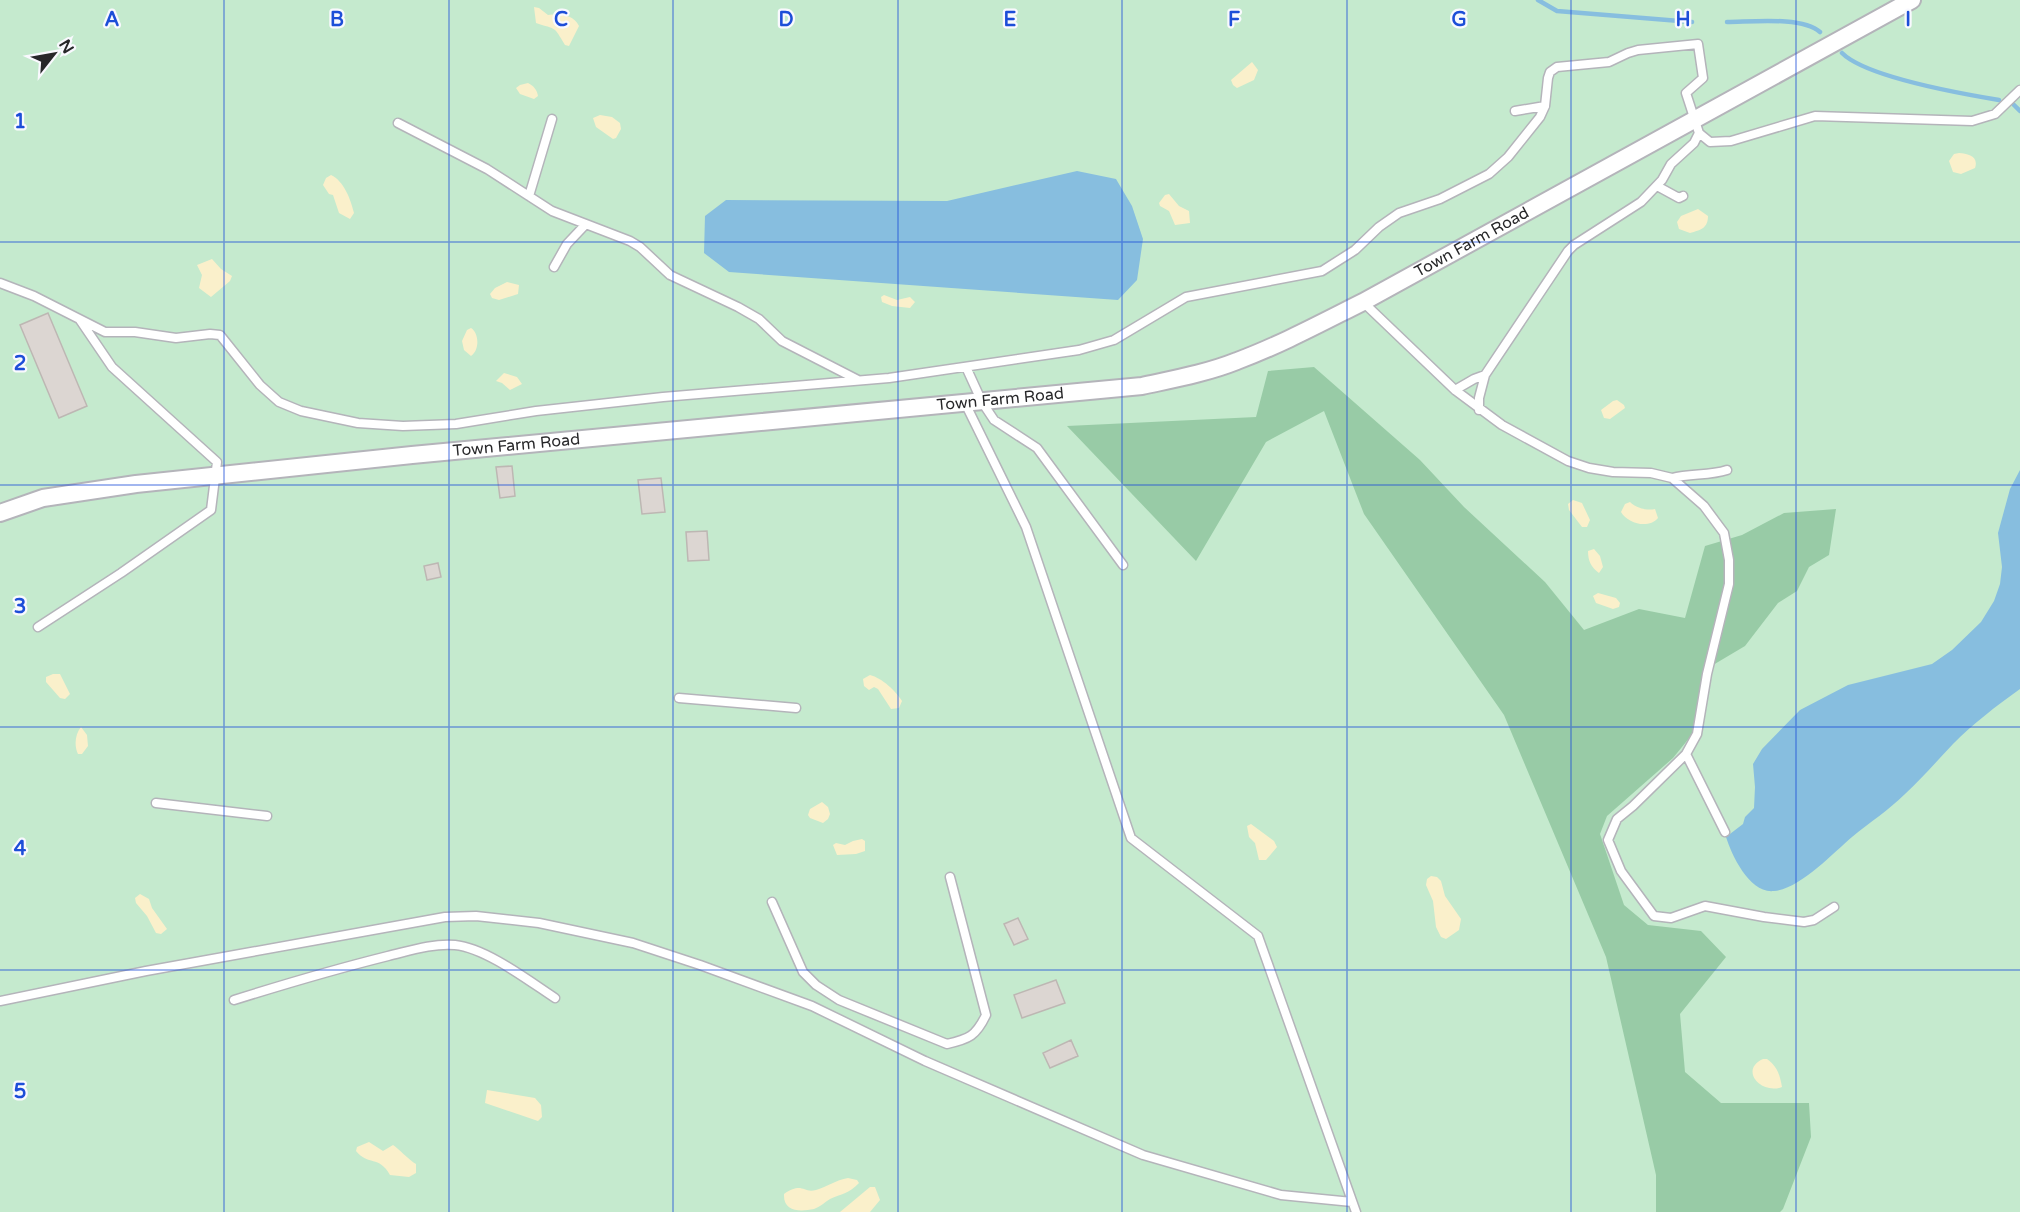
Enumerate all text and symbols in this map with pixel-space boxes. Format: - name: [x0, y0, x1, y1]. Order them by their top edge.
- text: A: [105, 8, 120, 32]
- text: B: [330, 8, 344, 32]
- text: C: [554, 8, 568, 32]
- text: D: [778, 8, 794, 32]
- text: E: [1004, 8, 1017, 32]
- text: F: [1228, 8, 1240, 32]
- text: G: [1451, 8, 1467, 32]
- text: H: [1675, 8, 1691, 32]
- text: I: [1905, 8, 1911, 32]
- north arrow: [24, 24, 84, 84]
- text: N: [54, 36, 78, 57]
- text: 1: [14, 110, 26, 134]
- street label: Town Farm Road: [1411, 203, 1533, 282]
- text: 2: [14, 352, 26, 376]
- street label: Town Farm Road: [936, 383, 1065, 415]
- street label: Town Farm Road: [452, 429, 581, 461]
- text: 3: [14, 595, 26, 619]
- text: 4: [14, 837, 27, 861]
- text: 5: [14, 1080, 26, 1104]

